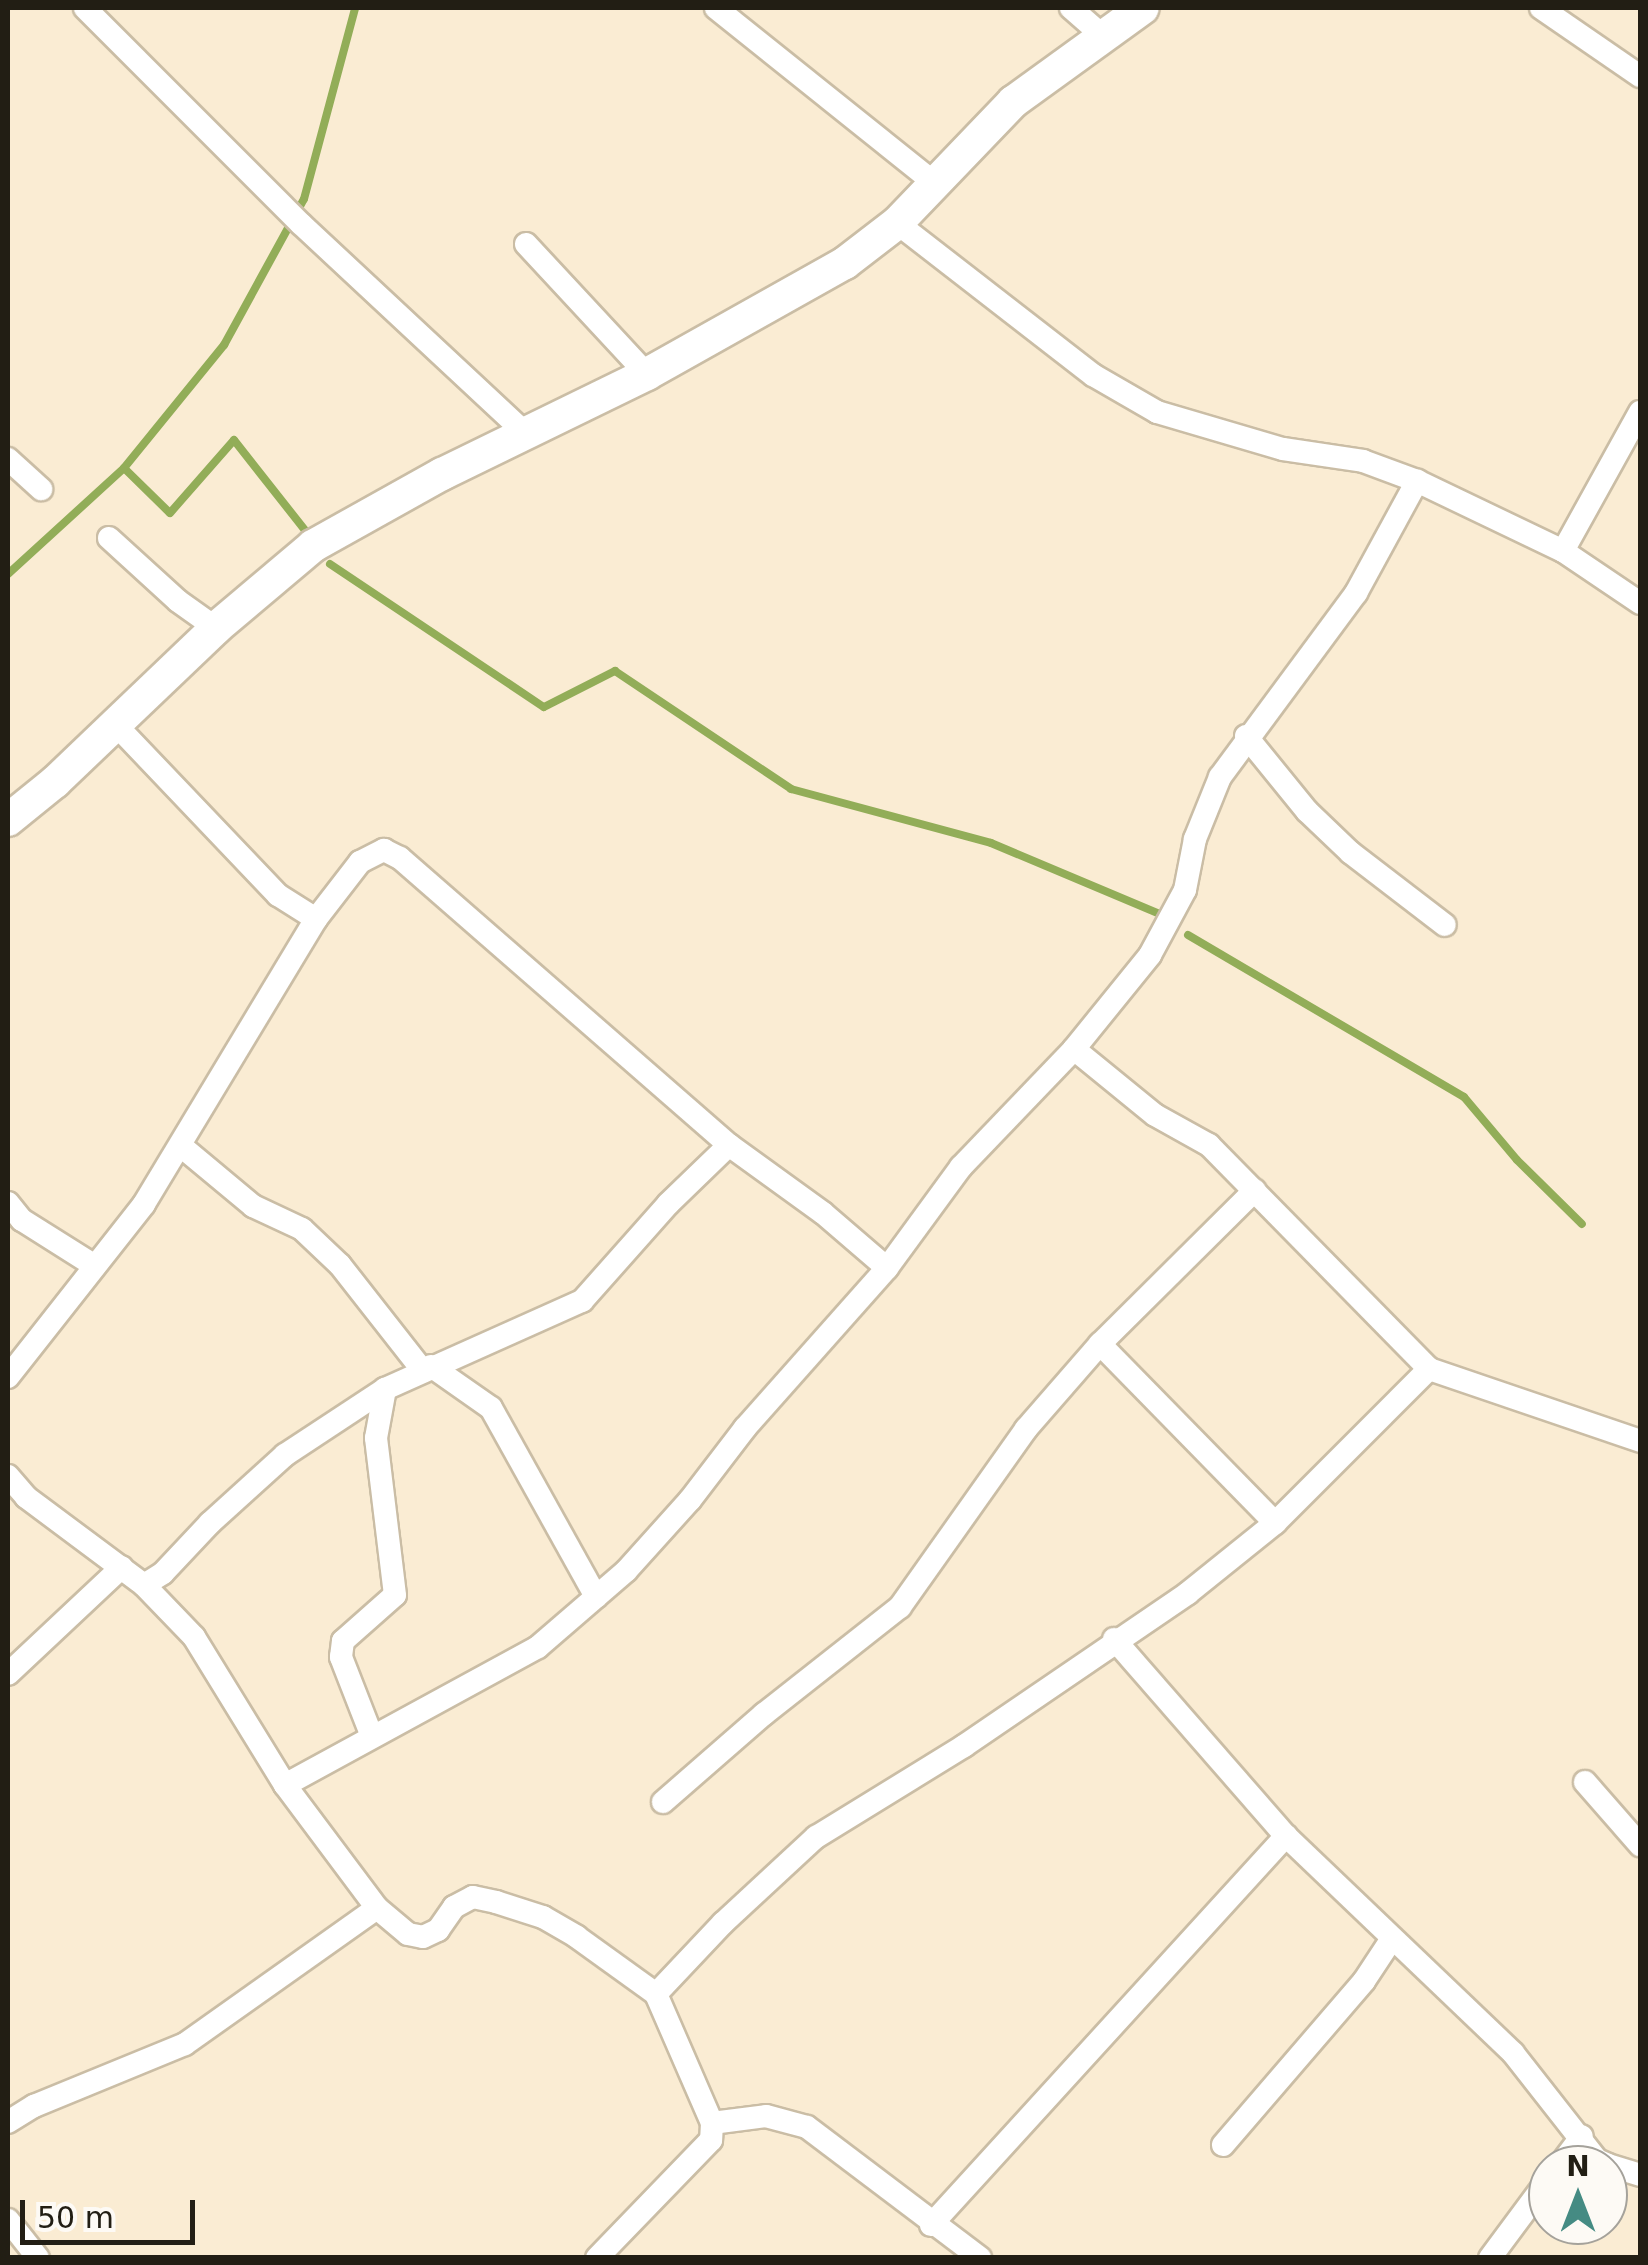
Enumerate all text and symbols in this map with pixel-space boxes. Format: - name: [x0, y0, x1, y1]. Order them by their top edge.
- north arrow: [1528, 2145, 1628, 2245]
- text: N: [1566, 2150, 1590, 2183]
- scale bar: [25, 2180, 200, 2242]
- text: 50 m: [37, 2200, 114, 2235]

